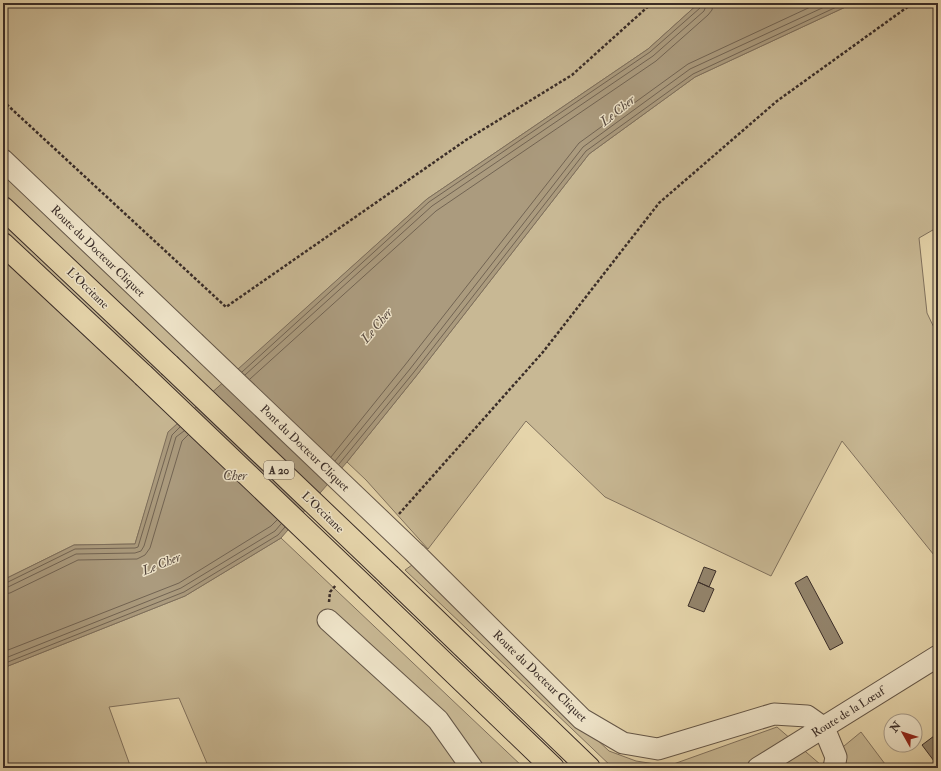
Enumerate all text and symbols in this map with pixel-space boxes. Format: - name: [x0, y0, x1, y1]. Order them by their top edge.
- water label: Le Cher: [596, 91, 639, 130]
- street label: Route du Docteur Cliquet: [47, 202, 148, 300]
- street label: L'Occitane: [63, 264, 112, 312]
- water label: Le Cher: [357, 304, 397, 347]
- street label: Pont du Docteur Cliquet: [257, 402, 353, 495]
- road number: A 20: [264, 461, 294, 479]
- water label: Cher: [223, 468, 248, 484]
- street label: L'Occitane: [298, 488, 347, 536]
- water label: Le Cher: [139, 549, 184, 579]
- street label: Route du Docteur Cliquet: [489, 627, 590, 725]
- street label: Route de la Lœuf: [809, 683, 889, 741]
- north arrow: [883, 713, 923, 753]
- text: N: [887, 718, 904, 736]

